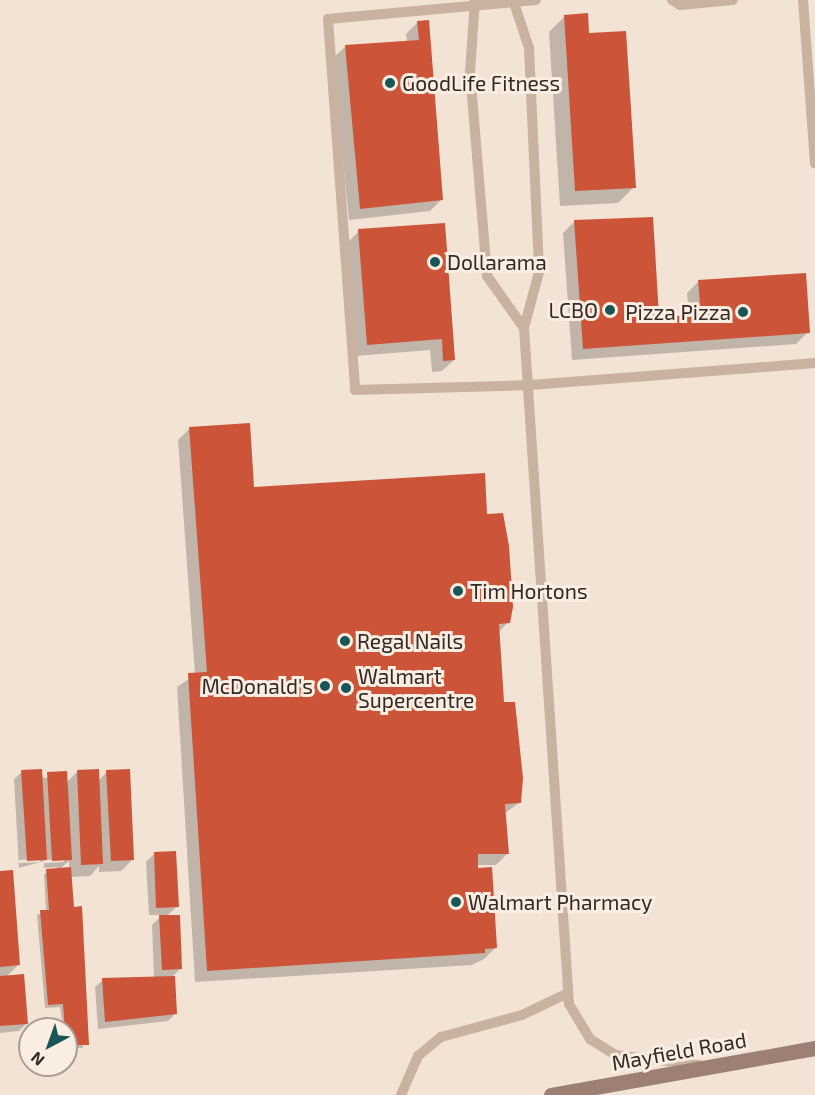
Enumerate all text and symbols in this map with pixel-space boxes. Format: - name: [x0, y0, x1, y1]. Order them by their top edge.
- place label: GoodLife Fitness: [402, 70, 560, 96]
- marker: GoodLife Fitness: [383, 76, 397, 90]
- place label: Dollarama: [447, 249, 547, 275]
- marker: Dollarama: [428, 255, 442, 269]
- place label: LCBO: [549, 297, 598, 323]
- place label: Pizza Pizza: [625, 299, 731, 325]
- marker: LCBO: [603, 303, 617, 317]
- marker: Pizza Pizza: [736, 305, 750, 319]
- place label: Tim Hortons: [470, 578, 588, 604]
- marker: Tim Hortons: [451, 584, 465, 598]
- place label: Regal Nails: [357, 628, 464, 654]
- marker: Regal Nails: [338, 634, 352, 648]
- place label: Walmart Supercentre: [358, 663, 474, 713]
- place label: McDonald's: [201, 673, 313, 699]
- marker: McDonald's: [318, 679, 332, 693]
- marker: Walmart Supercentre: [339, 681, 353, 695]
- place label: Walmart Pharmacy: [468, 889, 652, 915]
- marker: Walmart Pharmacy: [449, 895, 463, 909]
- north arrow: [18, 1017, 78, 1077]
- street label: Mayfield Road: [610, 1027, 748, 1075]
- text: N: [27, 1048, 48, 1070]

